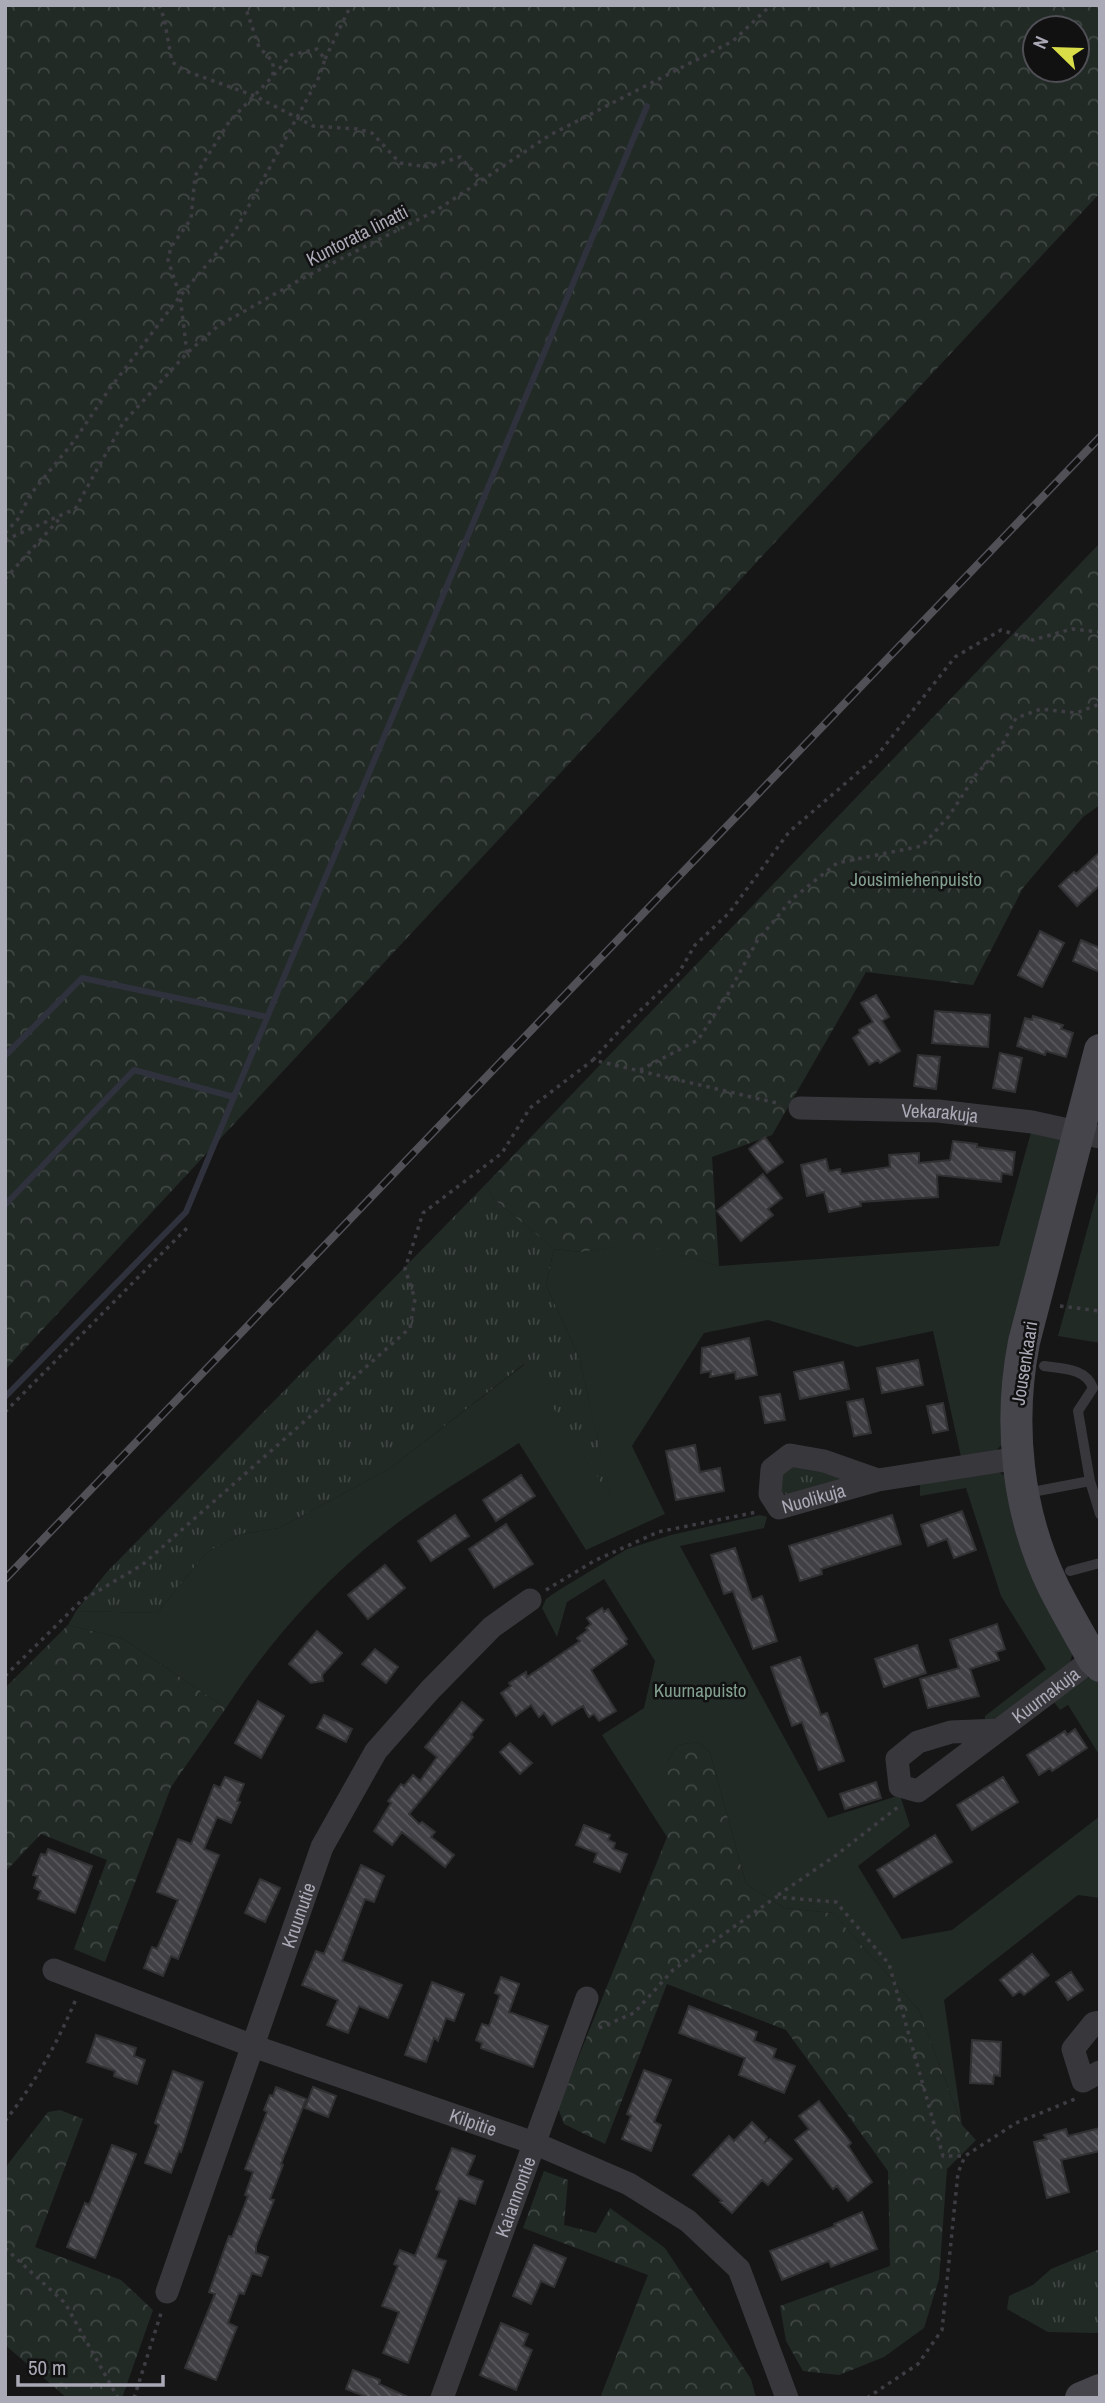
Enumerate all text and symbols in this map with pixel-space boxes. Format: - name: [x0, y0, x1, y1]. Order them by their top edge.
- north arrow: [1021, 14, 1091, 84]
- text: N: [1026, 32, 1055, 53]
- street label: Kuntorata Iinatti: [302, 198, 412, 272]
- park label: Jousimiehenpuisto: [850, 866, 982, 892]
- street label: Vekarakuja: [901, 1097, 980, 1129]
- street label: Jousenkaari: [1005, 1319, 1043, 1407]
- street label: Nuolikuja: [779, 1477, 848, 1520]
- street label: Kuurnakuja: [1006, 1661, 1085, 1729]
- park label: Kuurnapuisto: [654, 1677, 746, 1703]
- street label: Kruunutie: [275, 1879, 322, 1951]
- street label: Kilpitie: [446, 2102, 500, 2142]
- street label: Kaiannontie: [488, 2153, 541, 2241]
- scale bar: [18, 2344, 163, 2388]
- text: 50 m: [28, 2353, 66, 2382]

